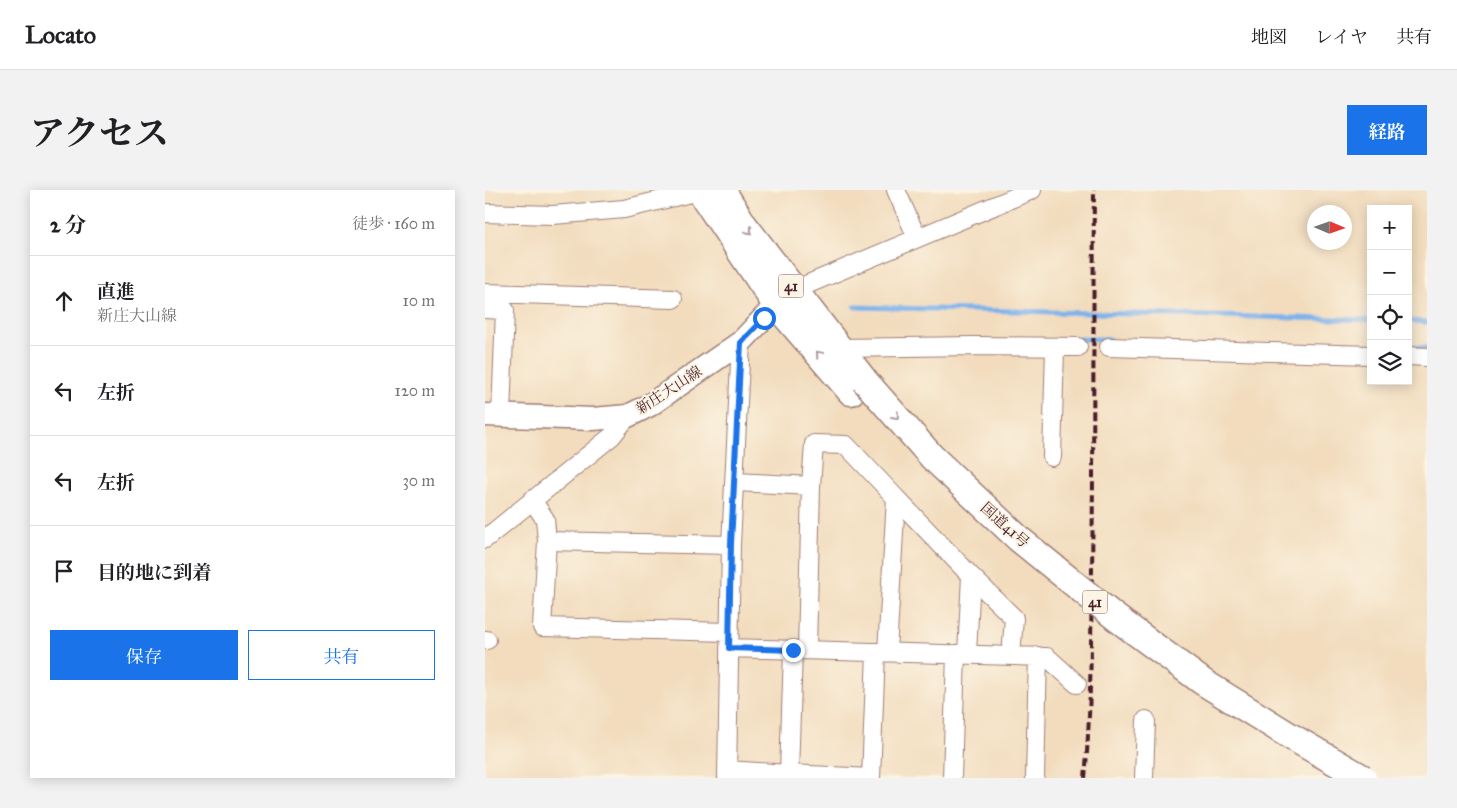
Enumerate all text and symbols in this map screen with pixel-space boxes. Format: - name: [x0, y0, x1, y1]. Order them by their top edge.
- text: Locato: [25, 20, 96, 50]
- text: 地図: [1251, 26, 1287, 48]
- text: レイヤ: [1315, 26, 1368, 48]
- text: 共有: [1396, 26, 1432, 48]
- button: 経路: [1347, 105, 1427, 155]
- text: アクセス: [30, 112, 169, 155]
- north arrow: [1307, 205, 1352, 250]
- map controls: [1367, 205, 1412, 385]
- button: +: [1367, 205, 1412, 250]
- text: 2 分: [50, 212, 86, 238]
- text: 徒歩 · 160 m: [352, 214, 435, 233]
- one-way arrow: [743, 225, 751, 234]
- button: −: [1367, 250, 1412, 295]
- road number: 41: [779, 274, 803, 298]
- text: 直進: [97, 280, 135, 303]
- icon: ahead: [50, 287, 78, 315]
- text: 10 m: [403, 291, 435, 310]
- button: locate: [1367, 295, 1412, 340]
- text: 新庄大山線: [97, 306, 177, 325]
- route start: [753, 307, 776, 330]
- button: layers: [1367, 340, 1412, 385]
- one-way arrow: [816, 351, 825, 360]
- street label: 新庄大山線: [633, 362, 705, 418]
- icon: left: [50, 377, 78, 405]
- text: 左折: [97, 381, 135, 404]
- text: 120 m: [395, 381, 435, 400]
- one-way arrow: [890, 411, 899, 420]
- icon: left: [50, 467, 78, 495]
- text: 左折: [97, 471, 135, 494]
- text: 30 m: [402, 471, 435, 490]
- street label: 国道41号: [977, 498, 1033, 552]
- icon: arrive: [50, 557, 78, 585]
- text: 目的地に到着: [97, 561, 211, 584]
- road number: 41: [1083, 591, 1107, 614]
- button: 保存: [50, 630, 238, 680]
- button: 共有: [248, 630, 435, 680]
- route end: [782, 639, 805, 662]

